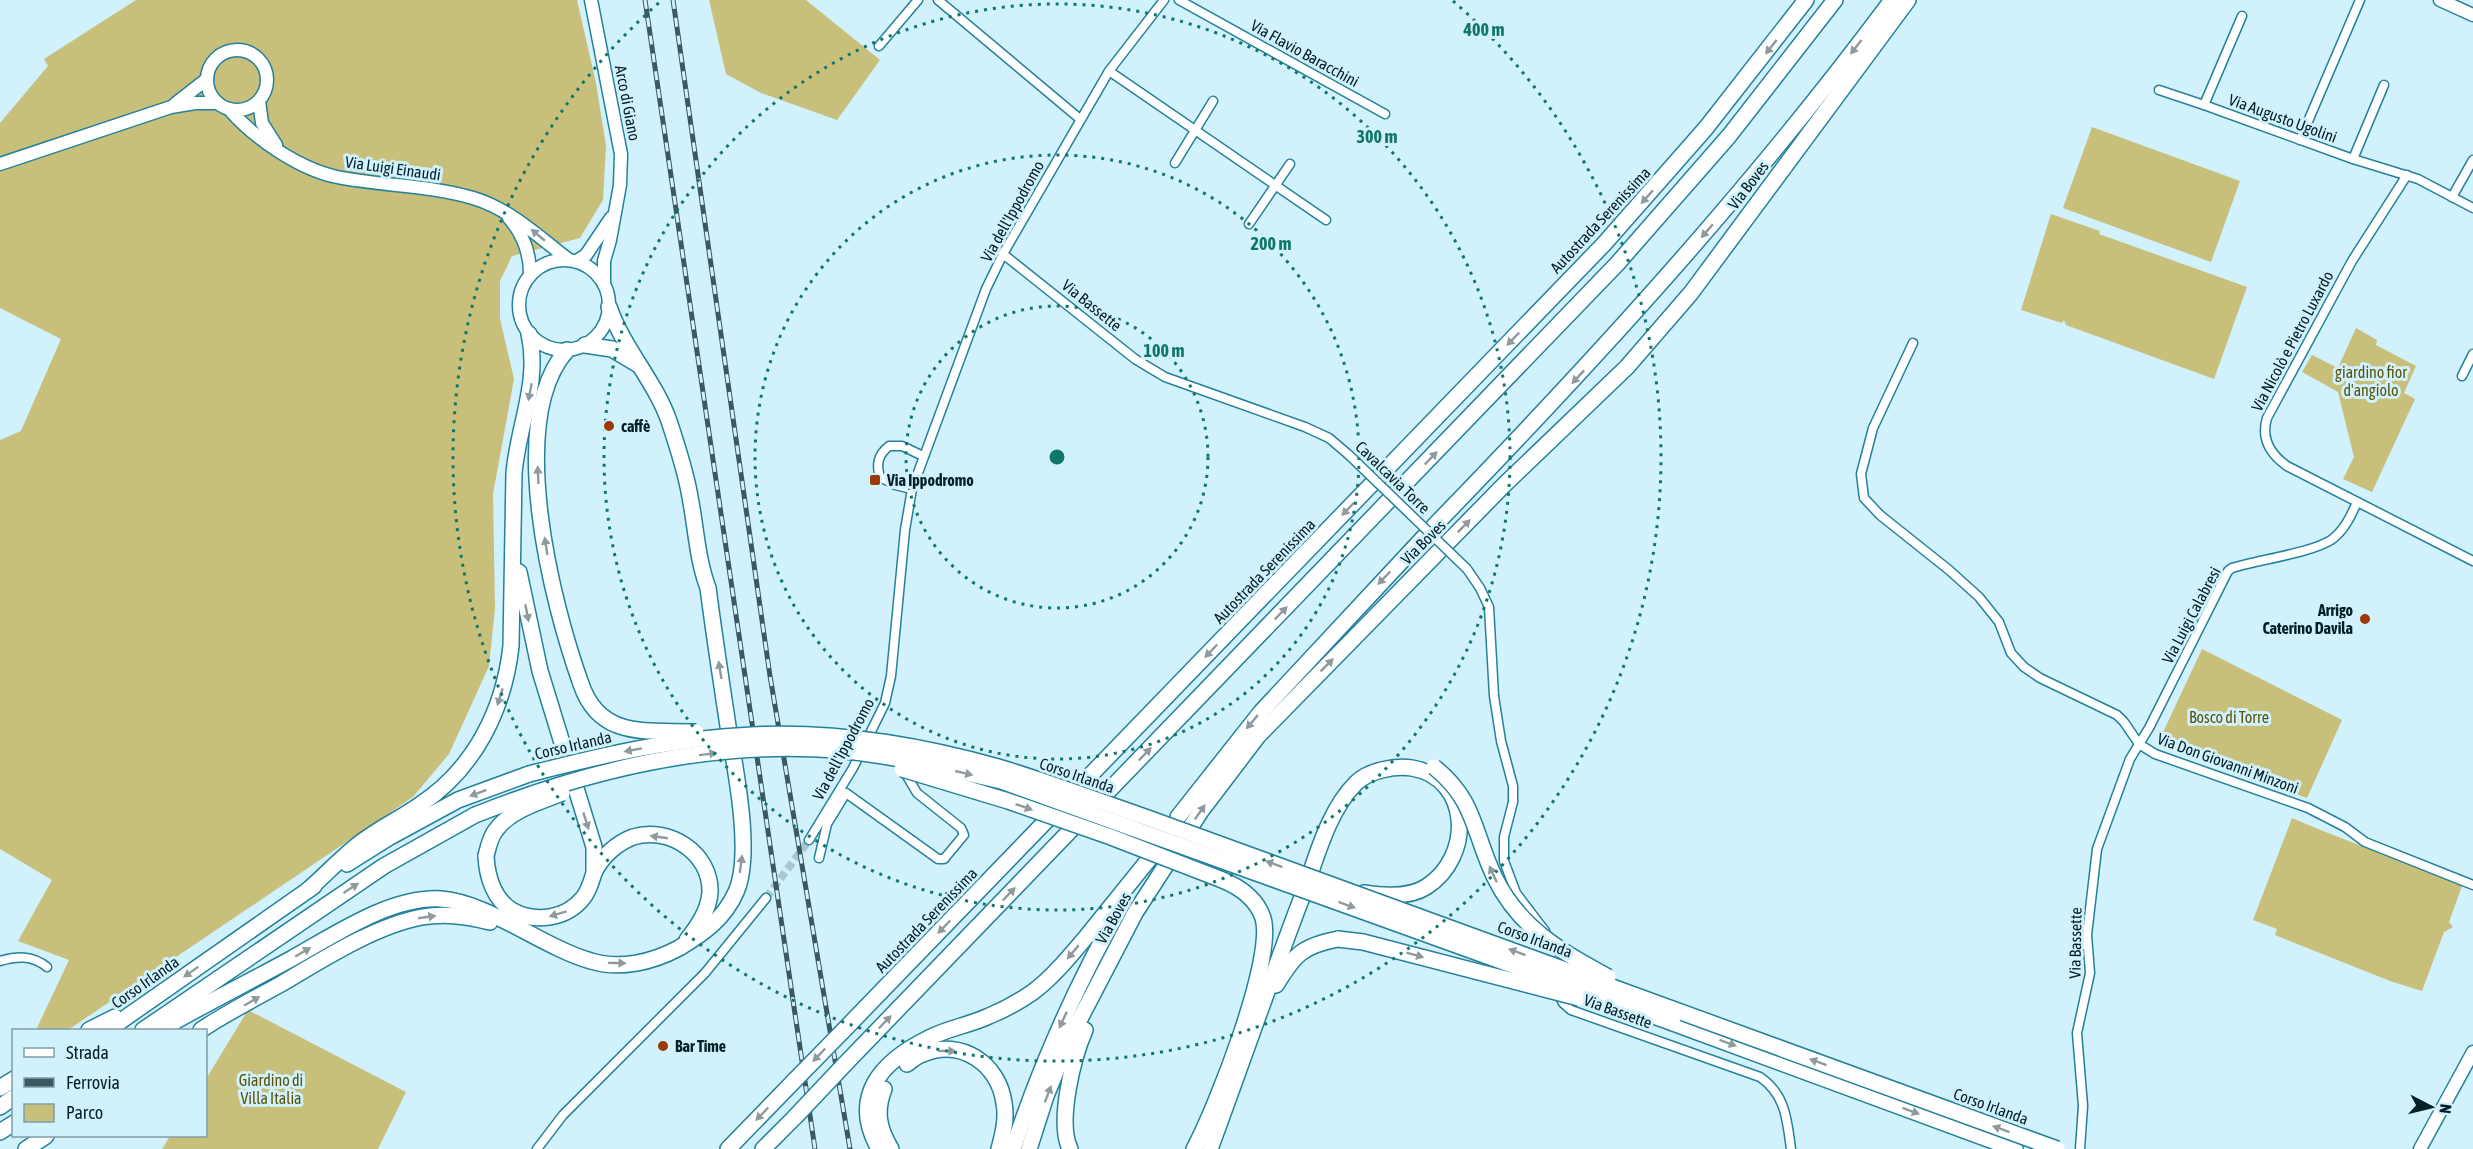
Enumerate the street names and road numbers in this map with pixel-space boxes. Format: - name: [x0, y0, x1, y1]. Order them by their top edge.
- street label: Via Flavio Baracchini: [1248, 16, 1362, 90]
- street label: Arco di Giano: [612, 64, 644, 142]
- street label: Via Augusto Ugolini: [2226, 90, 2340, 147]
- street label: Via Luigi Einaudi: [344, 152, 442, 185]
- street label: Via dell'Ippodromo: [977, 157, 1048, 265]
- street label: Via Boves: [1724, 157, 1772, 213]
- street label: Autostrada Serenissima: [1546, 163, 1654, 277]
- street label: Via Nicolò e Pietro Luxardo: [2247, 268, 2337, 414]
- street label: Via Bassette: [1059, 276, 1125, 334]
- street label: Cavalcavia Torre: [1352, 437, 1434, 517]
- street label: Autostrada Serenissima: [1210, 515, 1318, 627]
- street label: Via Boves: [1397, 516, 1449, 568]
- street label: Via Luigi Calabresi: [2158, 564, 2225, 667]
- street label: Via dell'Ippodromo: [809, 695, 878, 803]
- street label: Corso Irlanda: [533, 727, 613, 763]
- street label: Via Don Giovanni Minzoni: [2155, 729, 2301, 797]
- street label: Corso Irlanda: [1037, 754, 1117, 796]
- street label: Autostrada Serenissima: [872, 864, 980, 976]
- street label: Via Boves: [1092, 889, 1134, 947]
- street label: Via Bassette: [2065, 907, 2085, 979]
- street label: Corso Irlanda: [1495, 917, 1575, 961]
- street label: Corso Irlanda: [108, 952, 182, 1012]
- street label: Via Bassette: [1582, 990, 1654, 1032]
- street label: Corso Irlanda: [1951, 1084, 2031, 1128]

